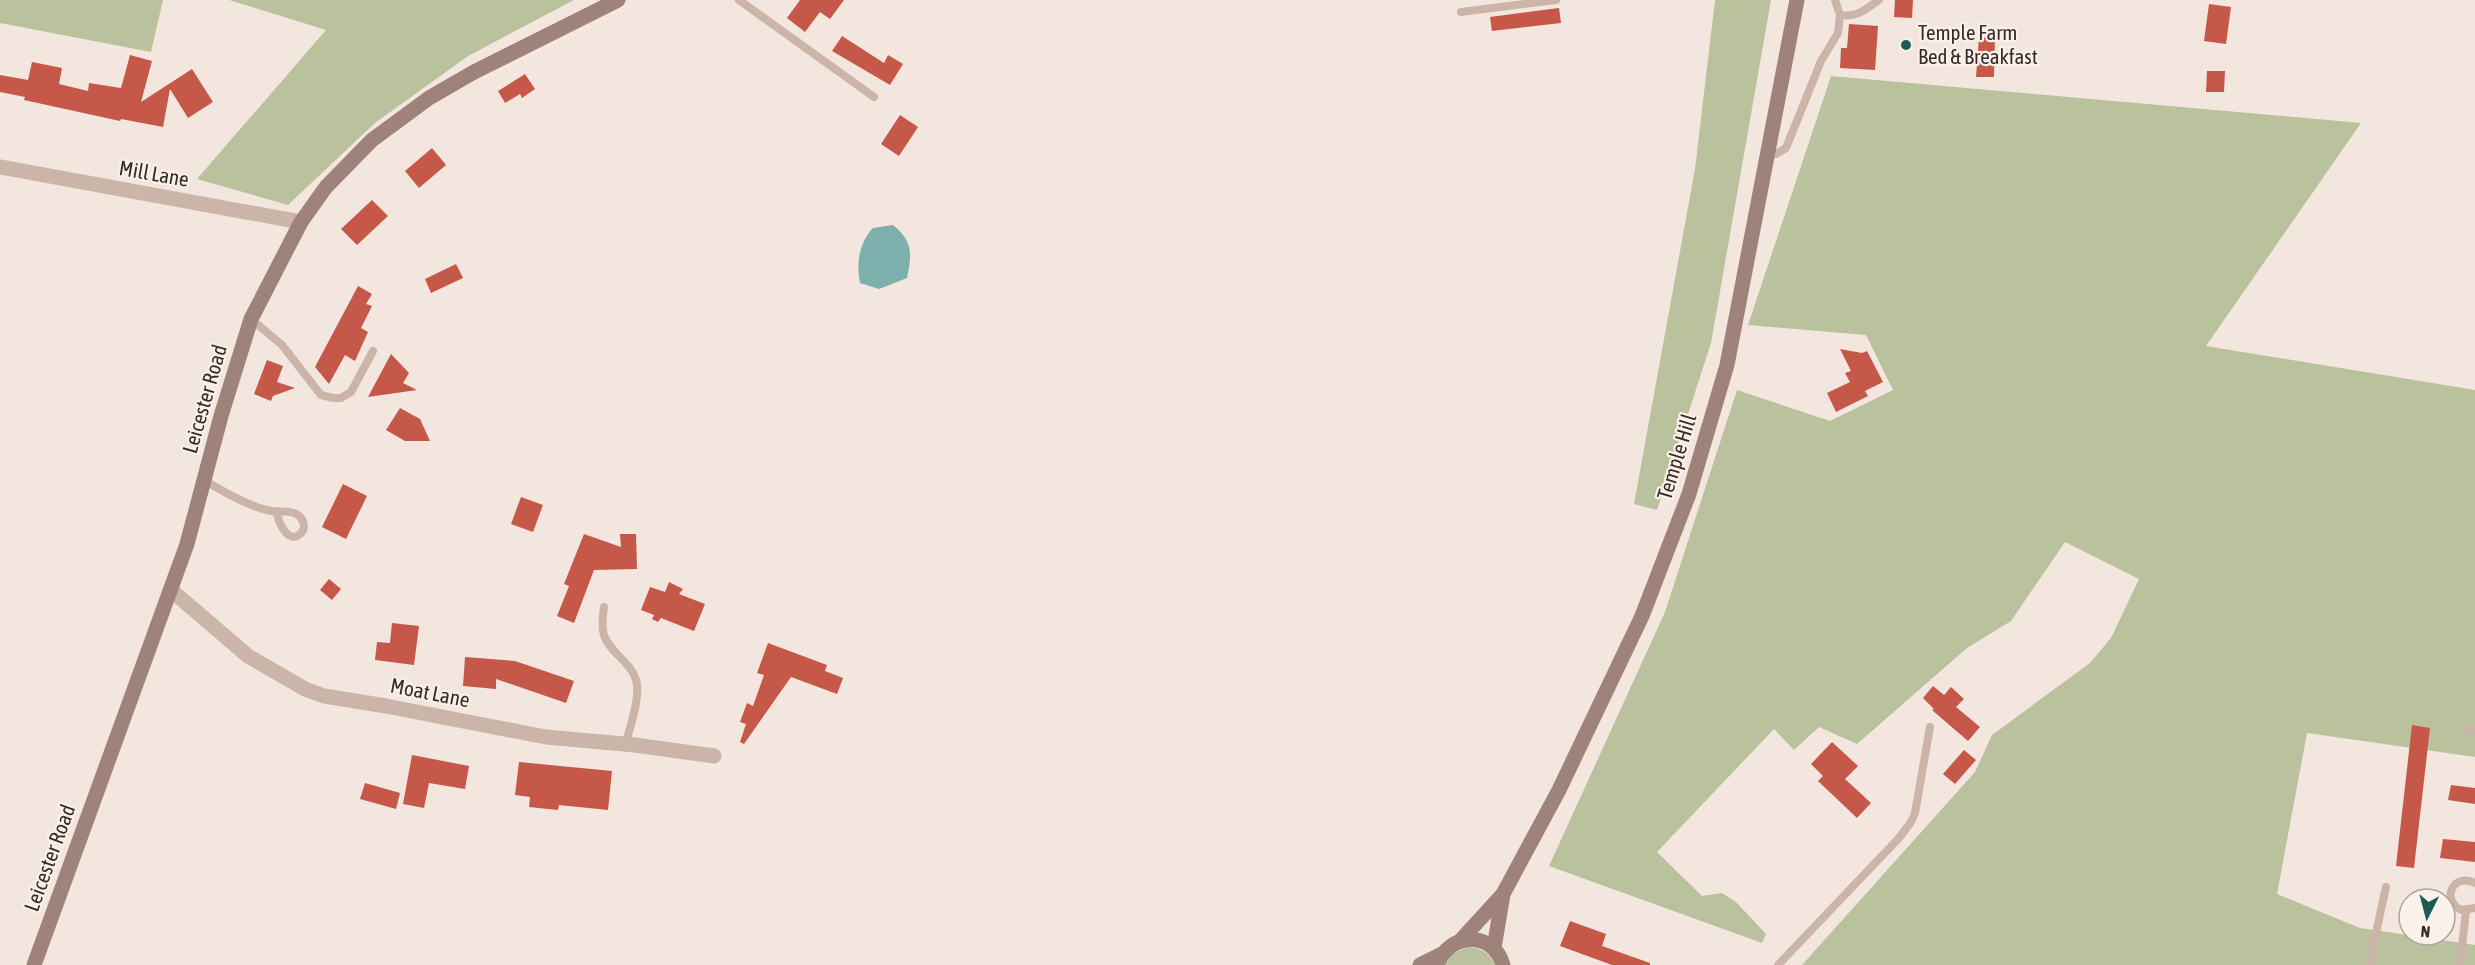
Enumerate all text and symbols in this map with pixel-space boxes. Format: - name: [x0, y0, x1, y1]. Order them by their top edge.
- place label: Temple Farm Bed & Breakfast: [1918, 20, 2038, 68]
- marker: Temple Farm Bed & Breakfast: [1899, 38, 1913, 52]
- street label: Mill Lane: [117, 155, 191, 191]
- street label: Leicester Road: [177, 342, 231, 456]
- street label: Temple Hill: [1652, 410, 1701, 503]
- street label: Moat Lane: [389, 673, 472, 711]
- street label: Leicester Road: [19, 801, 79, 914]
- north arrow: [2397, 887, 2457, 947]
- text: N: [2420, 922, 2431, 941]

